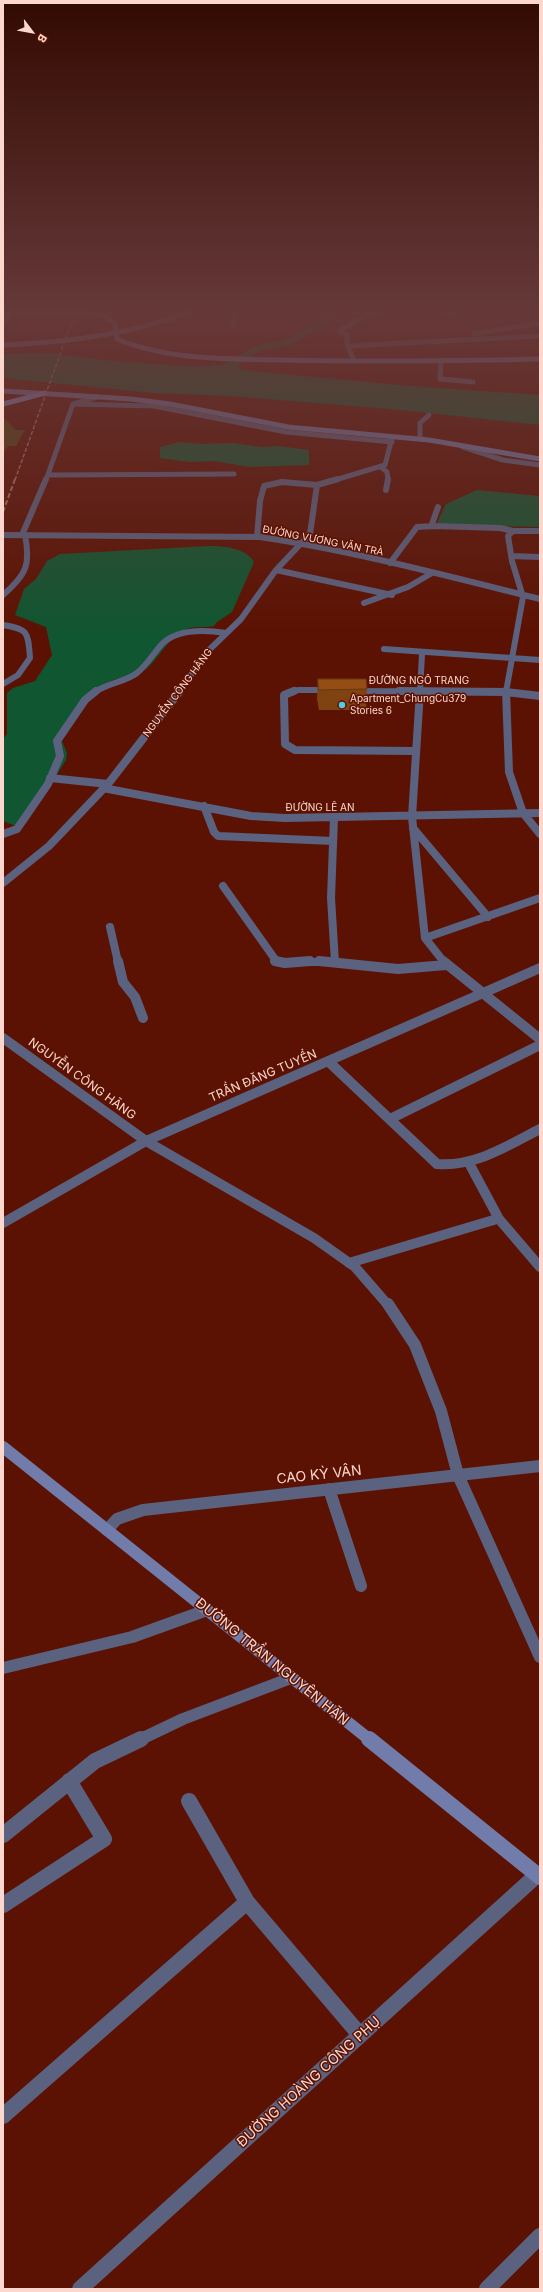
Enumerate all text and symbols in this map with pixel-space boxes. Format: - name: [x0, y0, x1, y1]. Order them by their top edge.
- north arrow: [12, 12, 52, 52]
- text: B: [34, 32, 50, 45]
- street label: ĐƯỜNG VƯƠNG VĂN TRÀ: [261, 523, 385, 559]
- street label: NGUYỄN CÔNG HÃNG: [141, 646, 215, 740]
- street label: ĐƯỜNG NGÔ TRANG: [369, 675, 469, 687]
- place label: Apartment_ChungCu379 Stories 6: [350, 693, 466, 716]
- marker: Apartment_ChungCu379 Stories 6: [337, 700, 347, 710]
- street label: ĐƯỜNG LÊ AN: [286, 802, 354, 814]
- street label: NGUYỄN CÔNG HÃNG: [26, 1035, 138, 1123]
- street label: TRẦN ĐĂNG TUYỂN: [207, 1047, 319, 1105]
- street label: CAO KỲ VÂN: [276, 1462, 362, 1488]
- street label: ĐƯỜNG TRẦN NGUYÊN HÃN: [192, 1595, 352, 1729]
- street label: ĐƯỜNG HOÀNG CÔNG PHỤ: [234, 2013, 384, 2151]

